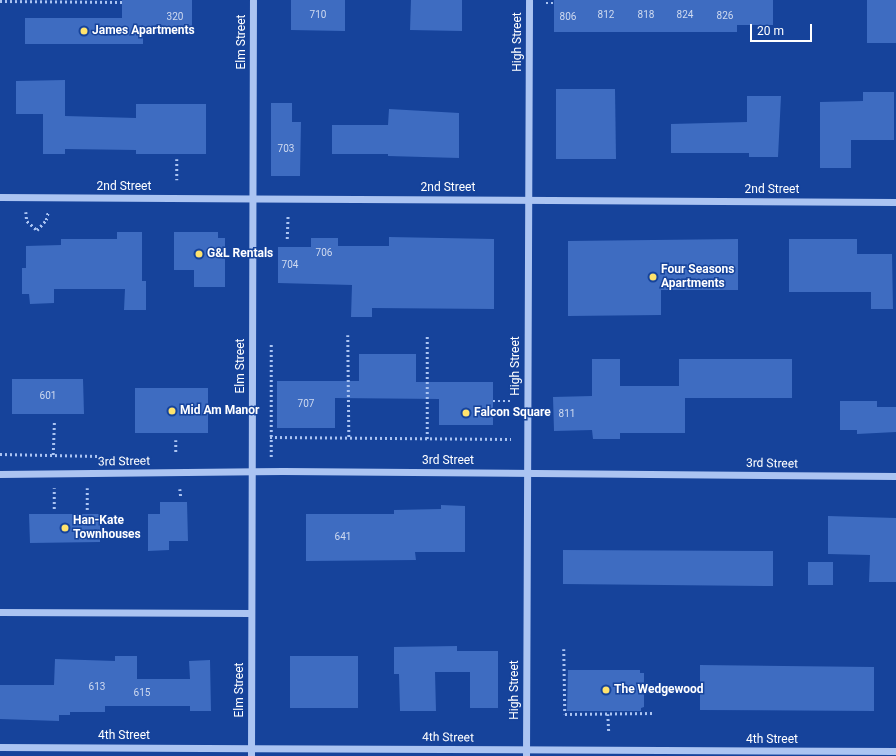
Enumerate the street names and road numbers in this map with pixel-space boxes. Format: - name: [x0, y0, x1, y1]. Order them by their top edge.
- street label: High Street: [511, 12, 525, 72]
- street label: Elm Street: [235, 15, 249, 69]
- street label: 2nd Street: [97, 180, 151, 194]
- street label: 2nd Street: [421, 181, 475, 195]
- street label: 2nd Street: [745, 183, 799, 197]
- street label: High Street: [509, 336, 523, 396]
- street label: Elm Street: [234, 339, 248, 393]
- street label: 3rd Street: [98, 454, 150, 470]
- street label: 3rd Street: [422, 454, 474, 468]
- street label: 3rd Street: [746, 456, 798, 472]
- street label: High Street: [508, 660, 522, 720]
- street label: Elm Street: [233, 663, 247, 717]
- street label: 4th Street: [98, 729, 150, 743]
- street label: 4th Street: [422, 730, 474, 746]
- street label: 4th Street: [746, 733, 798, 747]

